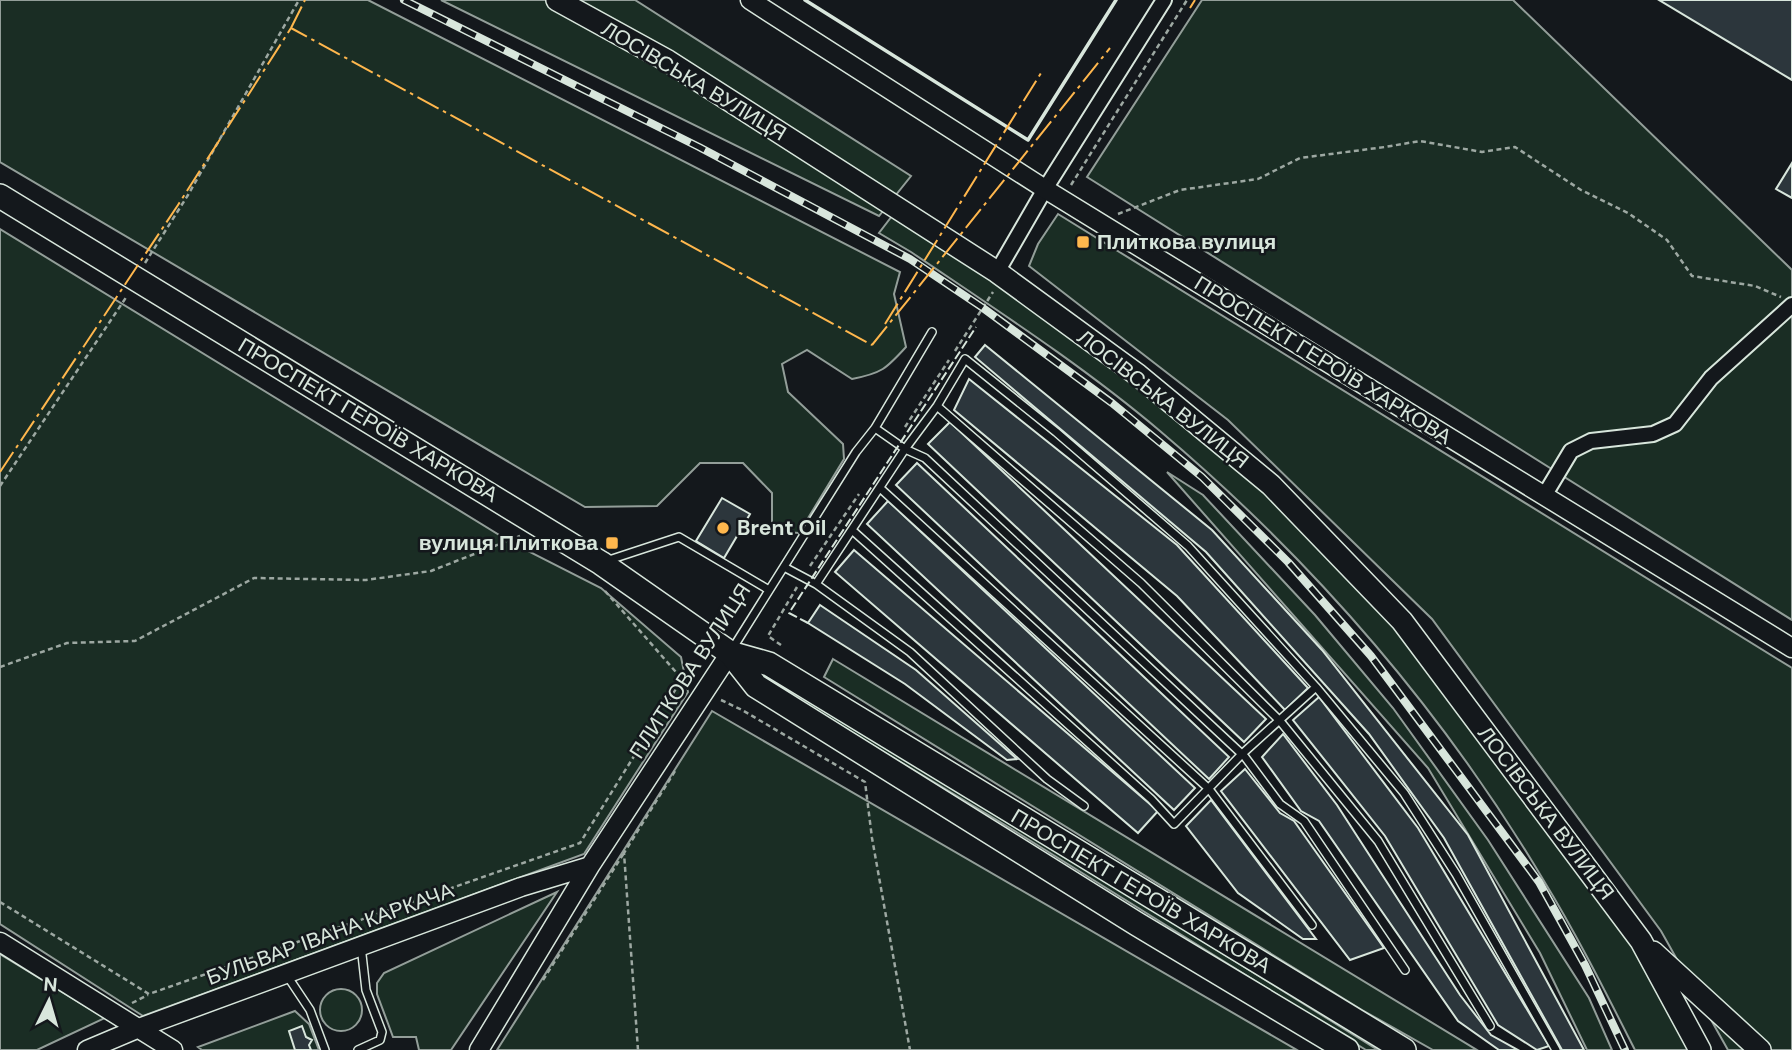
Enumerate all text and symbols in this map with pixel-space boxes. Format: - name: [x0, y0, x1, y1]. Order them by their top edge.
- street label: ЛОСІВСЬКА ВУЛИЦЯ: [596, 15, 792, 147]
- place label: Плиткова вулиця: [1097, 228, 1276, 256]
- marker: Плиткова вулиця: [1075, 234, 1091, 250]
- street label: ПРОСПЕКТ ГЕРОЇВ ХАРКОВА: [1189, 269, 1457, 451]
- street label: ЛОСІВСЬКА ВУЛИЦЯ: [1071, 323, 1255, 475]
- street label: ПРОСПЕКТ ГЕРОЇВ ХАРКОВА: [233, 331, 503, 509]
- place label: Brent Oil: [737, 514, 826, 542]
- marker: Brent Oil: [715, 520, 731, 536]
- place label: вулиця Плиткова: [419, 529, 598, 557]
- marker: вулиця Плиткова: [604, 535, 620, 551]
- street label: ПЛИТКОВА ВУЛИЦЯ: [623, 578, 757, 764]
- street label: ЛОСІВСЬКА ВУЛИЦЯ: [1471, 720, 1621, 906]
- street label: ПРОСПЕКТ ГЕРОЇВ ХАРКОВА: [1006, 802, 1276, 980]
- street label: БУЛЬВАР ІВАНА КАРКАЧА: [202, 876, 458, 992]
- north arrow: [14, 966, 84, 1036]
- text: N: [42, 972, 58, 998]

